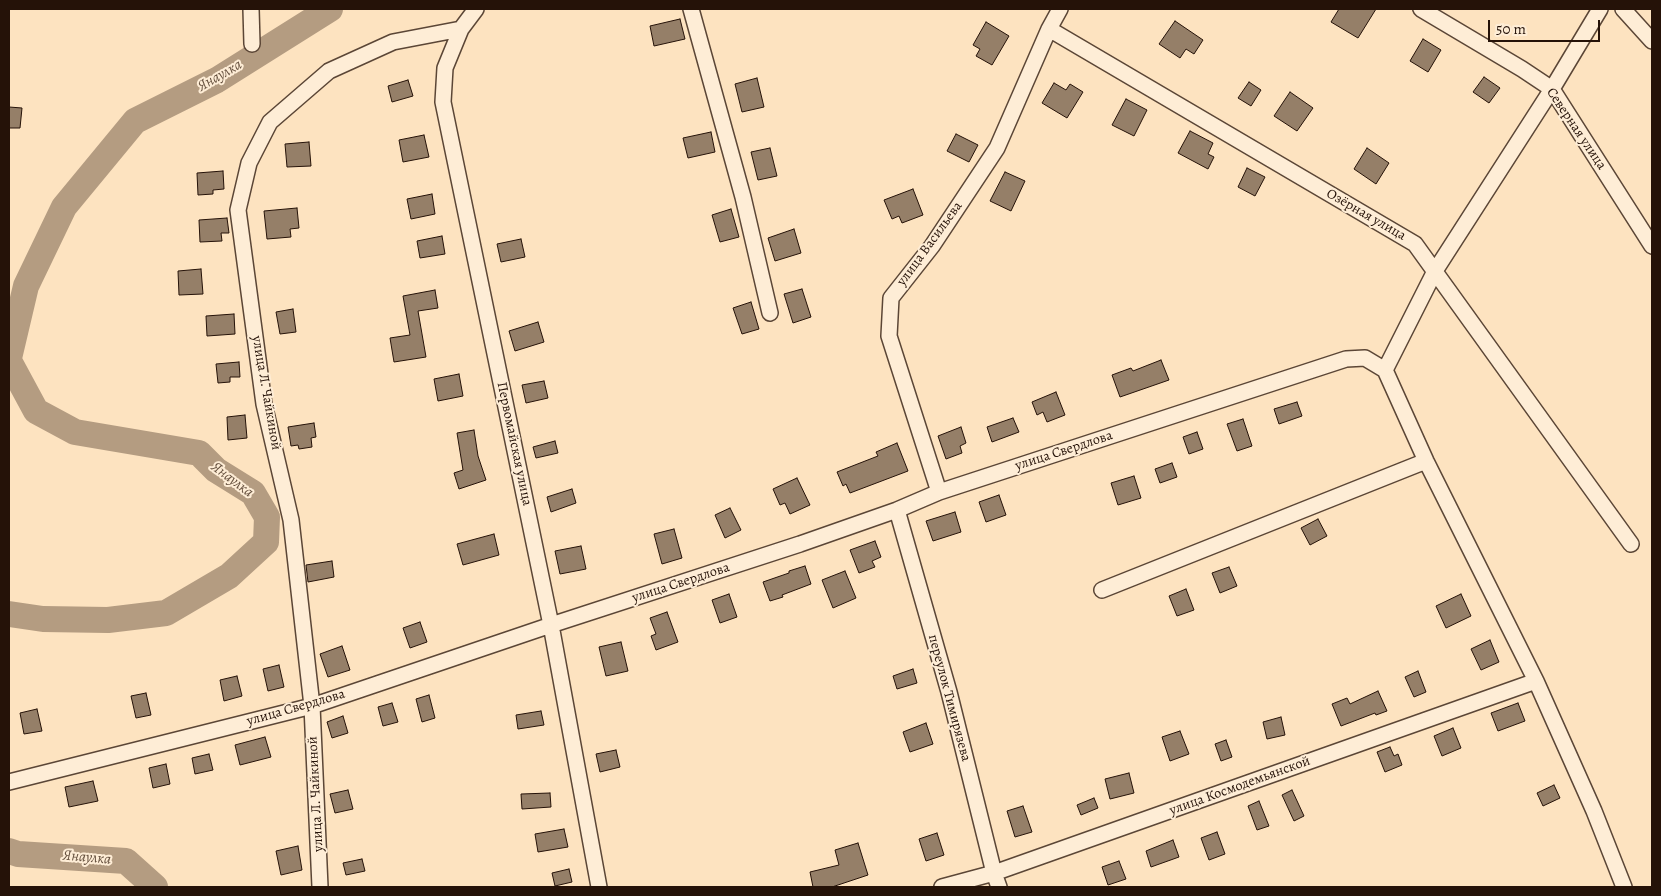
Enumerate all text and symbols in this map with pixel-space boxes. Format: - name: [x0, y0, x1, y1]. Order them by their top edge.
- scale bar: [1491, 10, 1604, 42]
- text: 50 m: [1496, 19, 1526, 39]
- water label: Янаулка: [195, 56, 245, 96]
- street label: Северная улица: [1542, 85, 1610, 173]
- street label: Озёрная улица: [1323, 185, 1409, 245]
- street label: улица Васильева: [894, 199, 966, 289]
- street label: улица Л. Чайкиной: [248, 334, 284, 452]
- street label: Первомайская улица: [493, 381, 535, 507]
- street label: улица Свердлова: [1013, 427, 1115, 475]
- water label: Янаулка: [207, 458, 257, 502]
- street label: улица Свердлова: [630, 559, 732, 607]
- street label: переулок Тимирязева: [924, 633, 974, 763]
- street label: улица Свердлова: [245, 686, 347, 730]
- street label: улица Л. Чайкиной: [305, 736, 327, 852]
- street label: улица Космодемьянской: [1167, 753, 1313, 819]
- water label: Янаулка: [62, 847, 112, 869]

